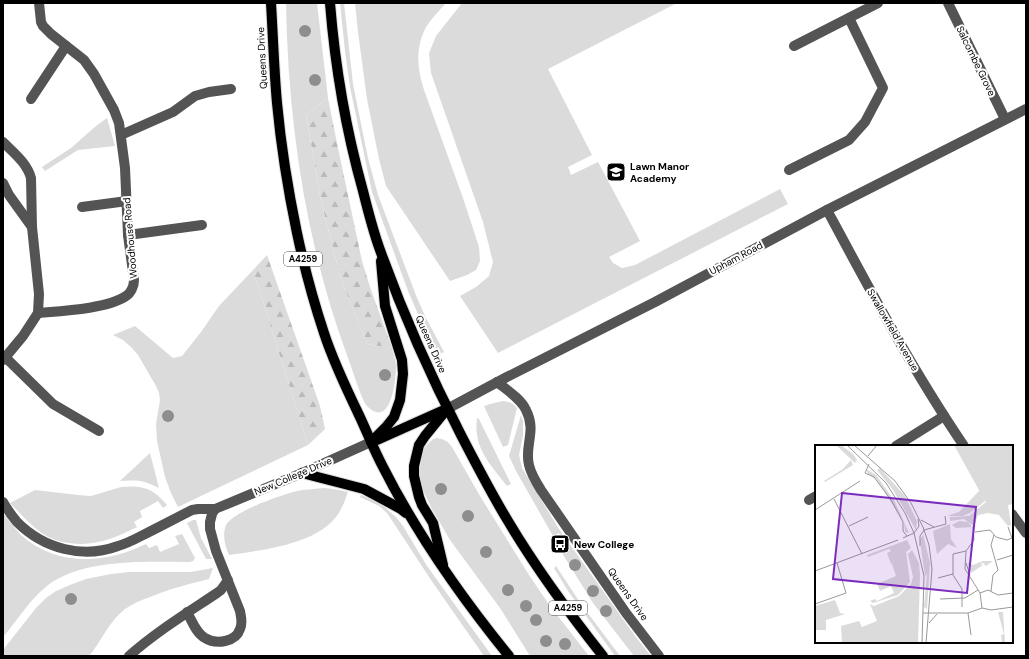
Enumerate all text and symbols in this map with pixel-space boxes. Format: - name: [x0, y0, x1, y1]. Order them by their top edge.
- street label: Salcombe Grove: [953, 24, 999, 98]
- street label: Queens Drive: [254, 26, 270, 89]
- place label: Lawn Manor Academy: [630, 160, 689, 185]
- school or university icon: Lawn Manor Academy: [605, 161, 627, 183]
- street label: Woodhouse Road: [120, 197, 140, 279]
- street label: Upham Road: [707, 238, 765, 278]
- road number: A4259: [284, 252, 322, 266]
- street label: Swallowfield Avenue: [864, 286, 922, 374]
- street label: Queens Drive: [412, 313, 450, 375]
- inset map: [815, 445, 1013, 643]
- street label: New College Drive: [252, 454, 334, 498]
- bus stop icon: New College: [549, 533, 571, 555]
- place label: New College: [574, 538, 634, 551]
- street label: Queens Drive: [605, 565, 651, 623]
- road number: A4259: [549, 601, 587, 615]

